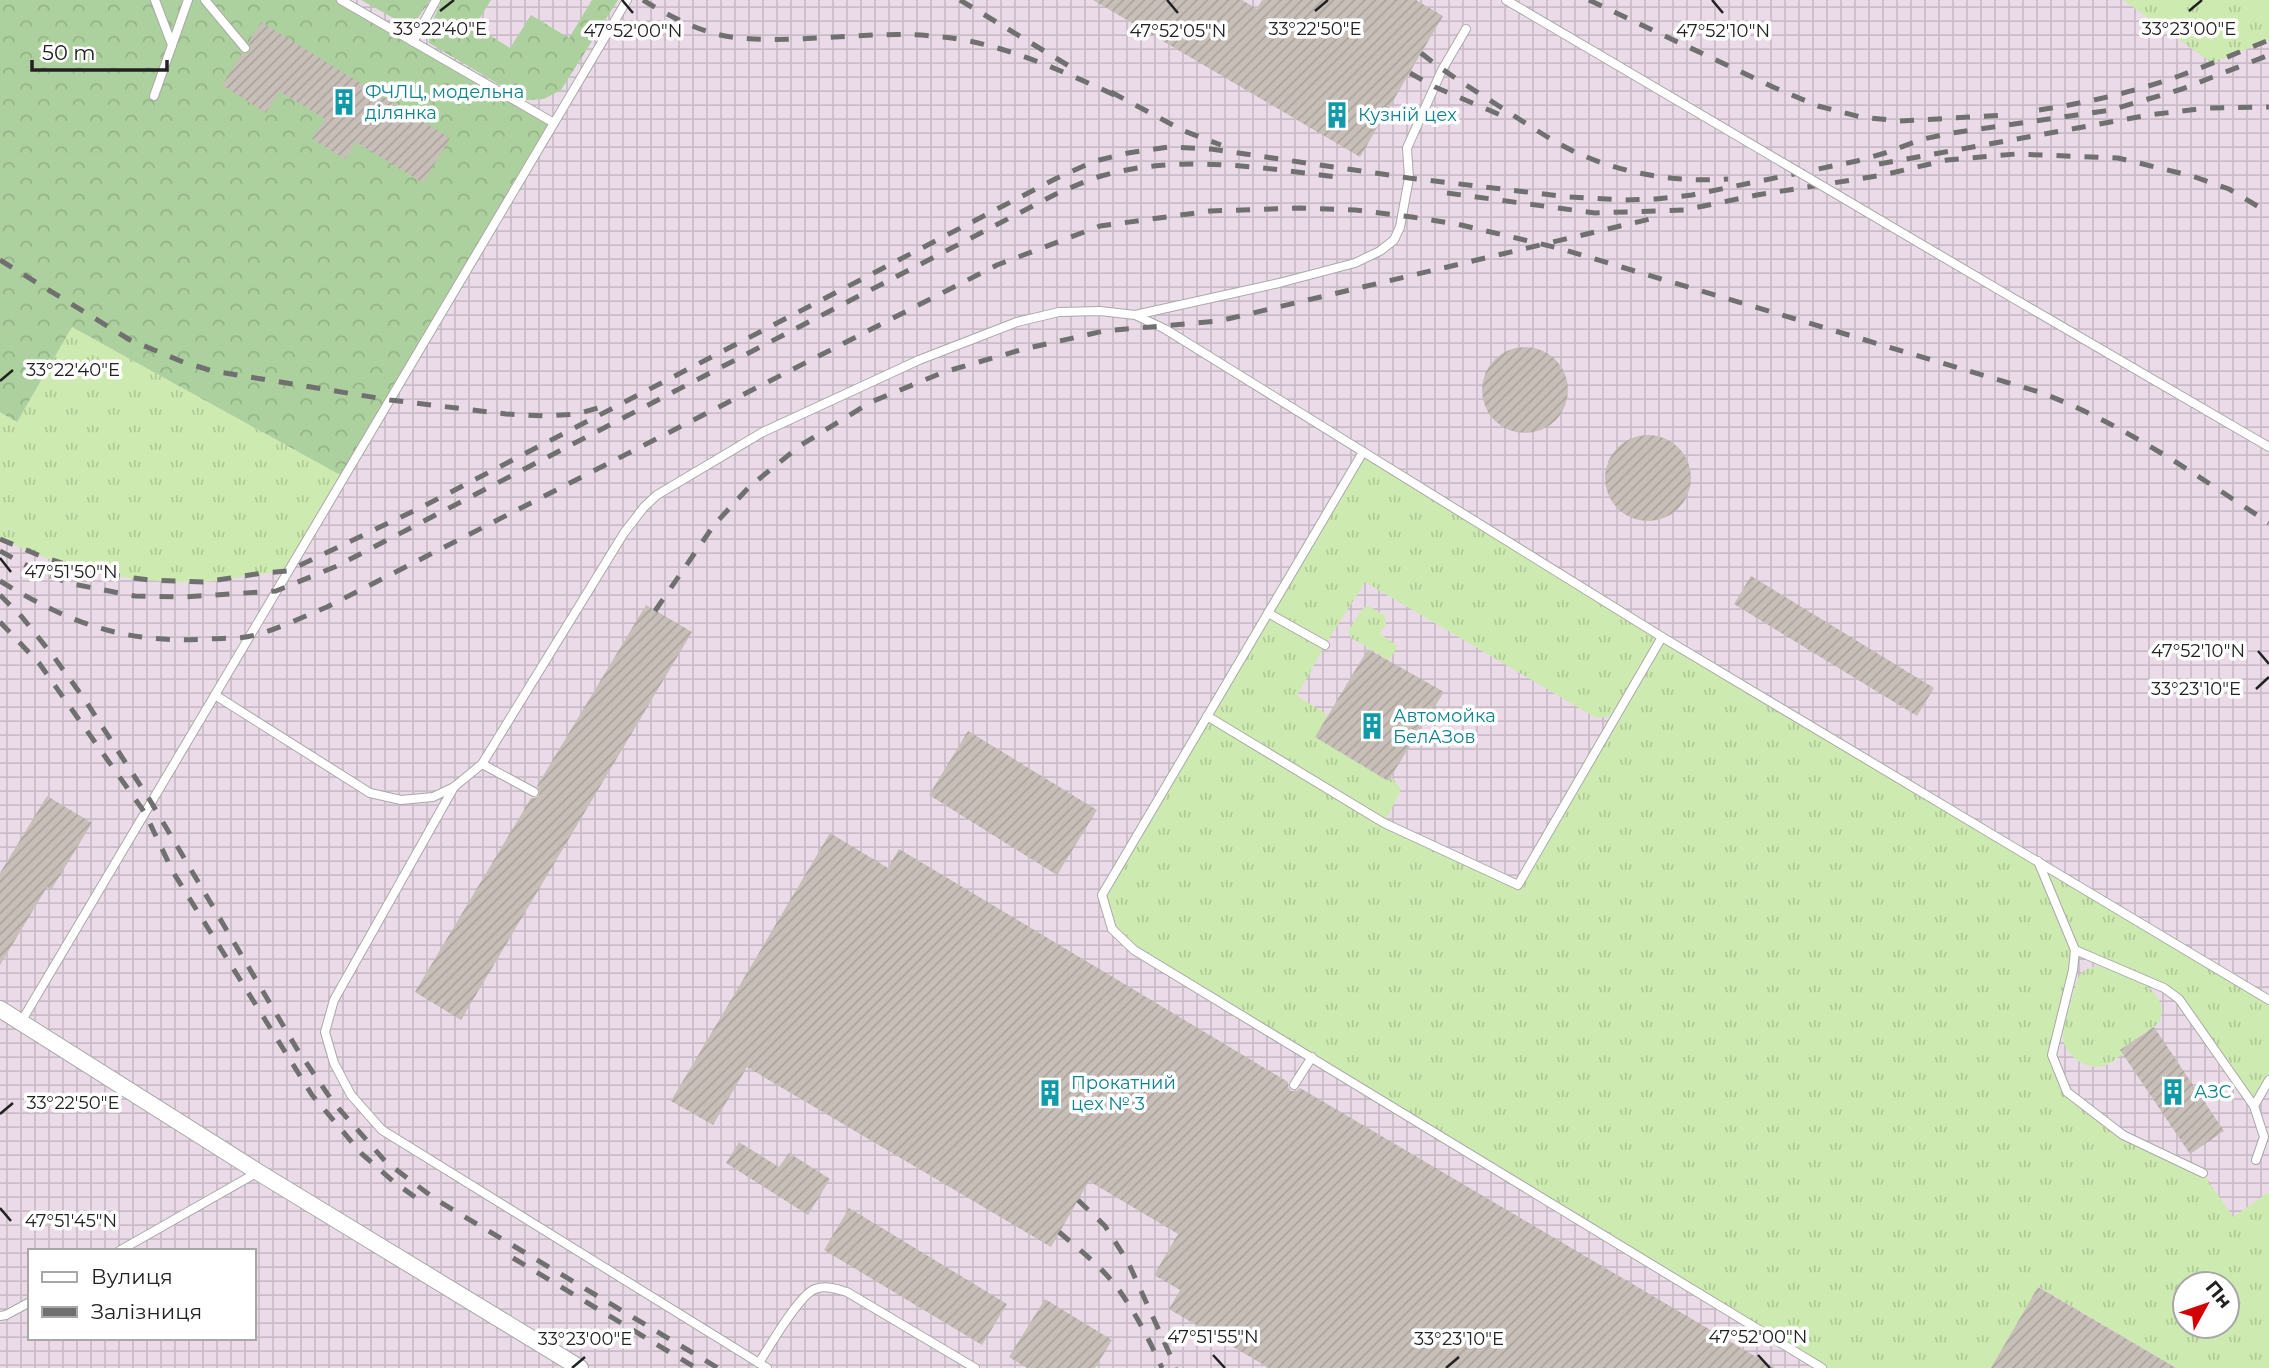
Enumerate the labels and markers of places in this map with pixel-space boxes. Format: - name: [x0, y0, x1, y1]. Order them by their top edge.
- place label: ФЧЛЦ, модельна ділянка: [365, 81, 524, 124]
- building icon: ФЧЛЦ, модельна ділянка: [329, 87, 359, 117]
- building icon: Кузній цех: [1322, 100, 1352, 130]
- place label: Кузній цех: [1358, 104, 1457, 126]
- place label: Автомойка БелАЗов: [1393, 705, 1496, 748]
- building icon: Автомойка БелАЗов: [1357, 711, 1387, 741]
- place label: Прокатний цех № 3: [1071, 1072, 1176, 1115]
- building icon: АЗС: [2158, 1077, 2188, 1107]
- building icon: Прокатний цех № 3: [1035, 1078, 1065, 1108]
- place label: АЗС: [2194, 1081, 2232, 1103]

